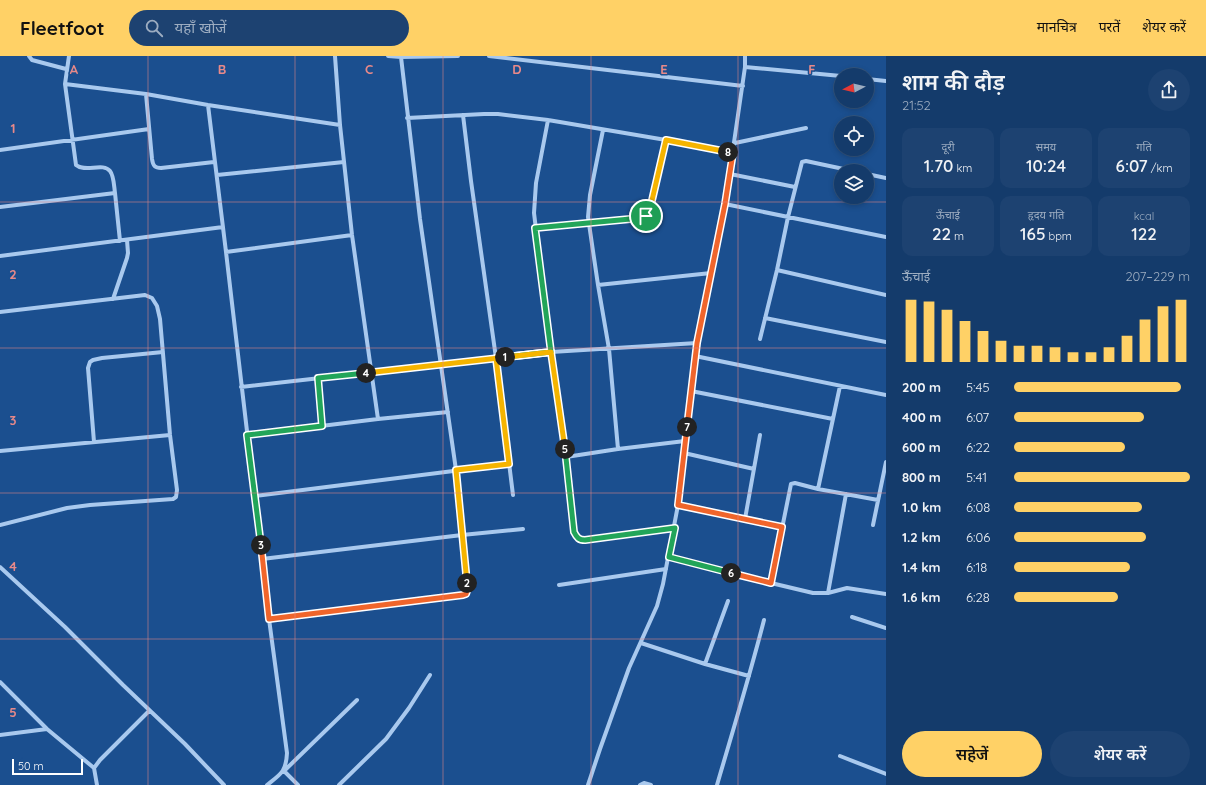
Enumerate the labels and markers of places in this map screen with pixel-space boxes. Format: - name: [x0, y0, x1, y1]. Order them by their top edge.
- pin: 8: [718, 142, 738, 162]
- pin: [629, 199, 663, 233]
- pin: 1: [495, 347, 515, 367]
- pin: 4: [356, 363, 376, 383]
- pin: 7: [677, 417, 697, 437]
- pin: 5: [555, 439, 575, 459]
- pin: 3: [251, 535, 271, 555]
- pin: 6: [721, 563, 741, 583]
- pin: 2: [457, 573, 477, 593]

